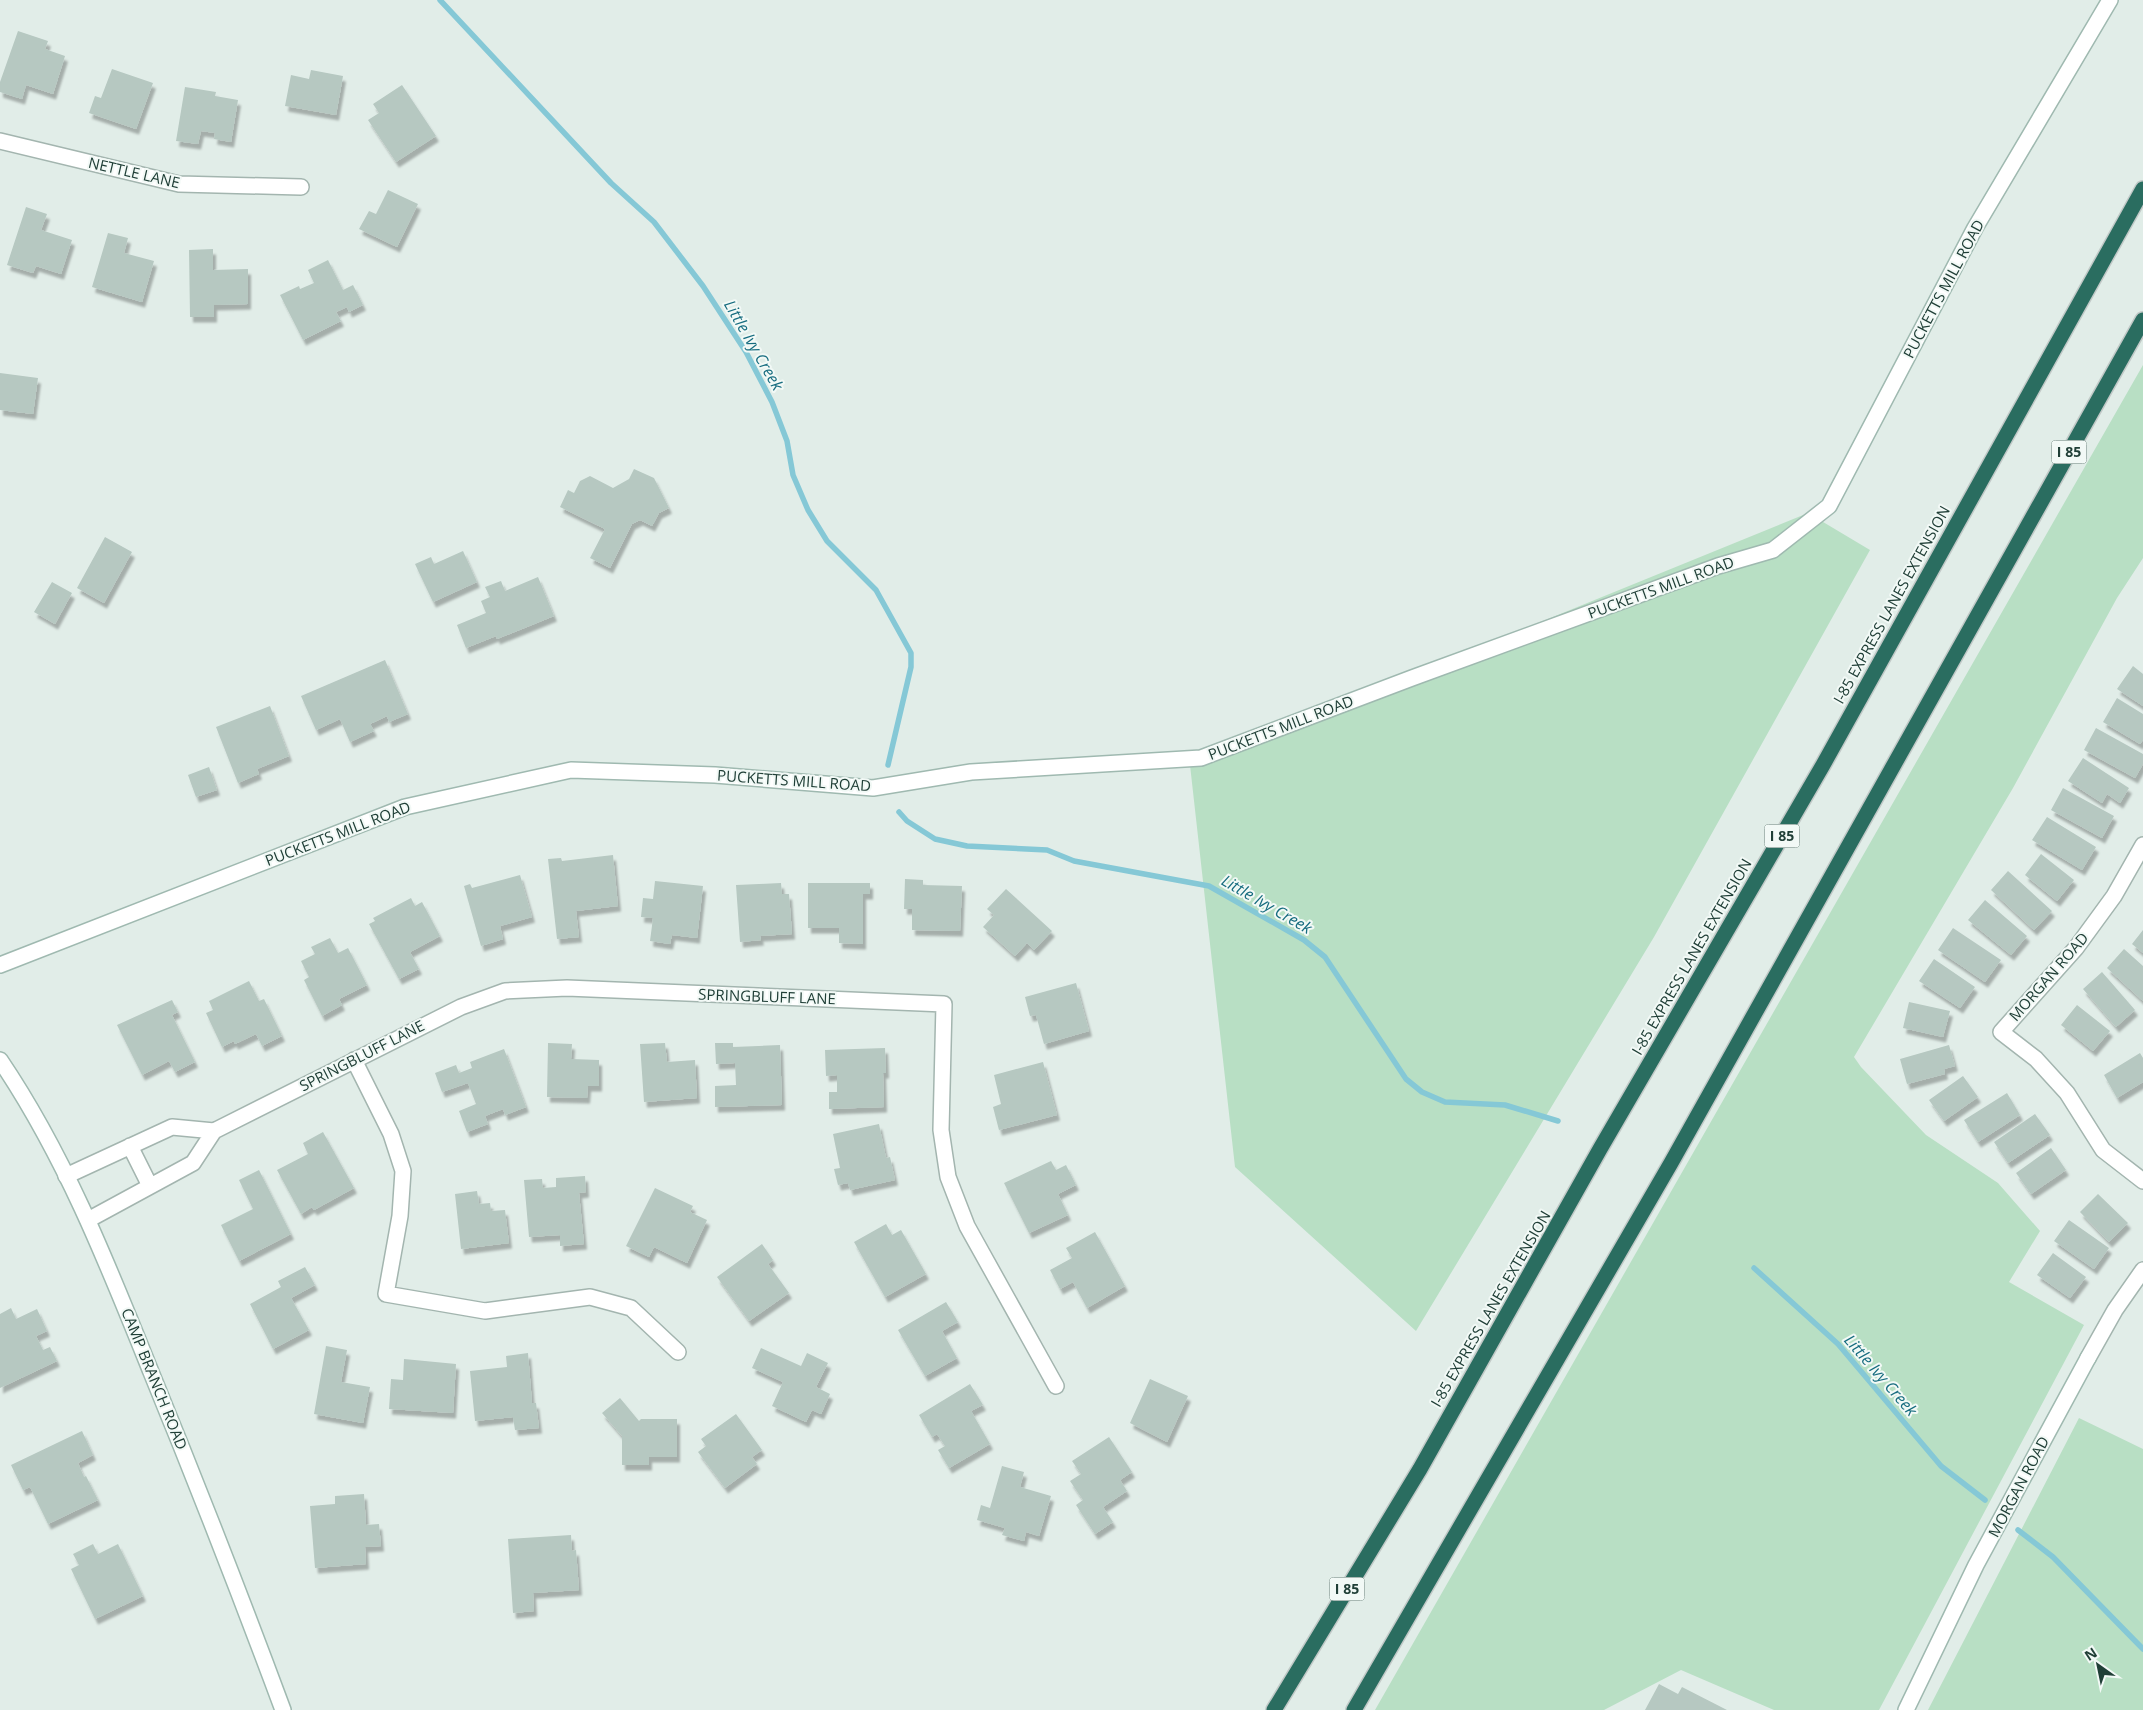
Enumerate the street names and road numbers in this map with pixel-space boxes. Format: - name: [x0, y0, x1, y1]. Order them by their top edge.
- street label: NETTLE LANE: [87, 152, 182, 192]
- street label: PUCKETTS MILL ROAD: [1898, 216, 1988, 361]
- road number: I 85: [2052, 441, 2086, 464]
- street label: I-85 EXPRESS LANES EXTENSION: [1828, 502, 1954, 707]
- street label: PUCKETTS MILL ROAD: [1585, 551, 1736, 623]
- street label: PUCKETTS MILL ROAD: [1205, 690, 1356, 764]
- street label: PUCKETTS MILL ROAD: [717, 765, 872, 795]
- street label: PUCKETTS MILL ROAD: [262, 796, 413, 870]
- road number: I 85: [1764, 824, 1800, 848]
- street label: I-85 EXPRESS LANES EXTENSION: [1627, 855, 1756, 1058]
- street label: MORGAN ROAD: [2004, 928, 2092, 1025]
- street label: SPRINGBLUFF LANE: [698, 984, 836, 1008]
- street label: SPRINGBLUFF LANE: [296, 1015, 427, 1095]
- street label: I-85 EXPRESS LANES EXTENSION: [1426, 1207, 1555, 1410]
- street label: CAMP BRANCH ROAD: [117, 1305, 192, 1452]
- street label: MORGAN ROAD: [1983, 1433, 2053, 1540]
- road number: I 85: [1330, 1578, 1364, 1600]

